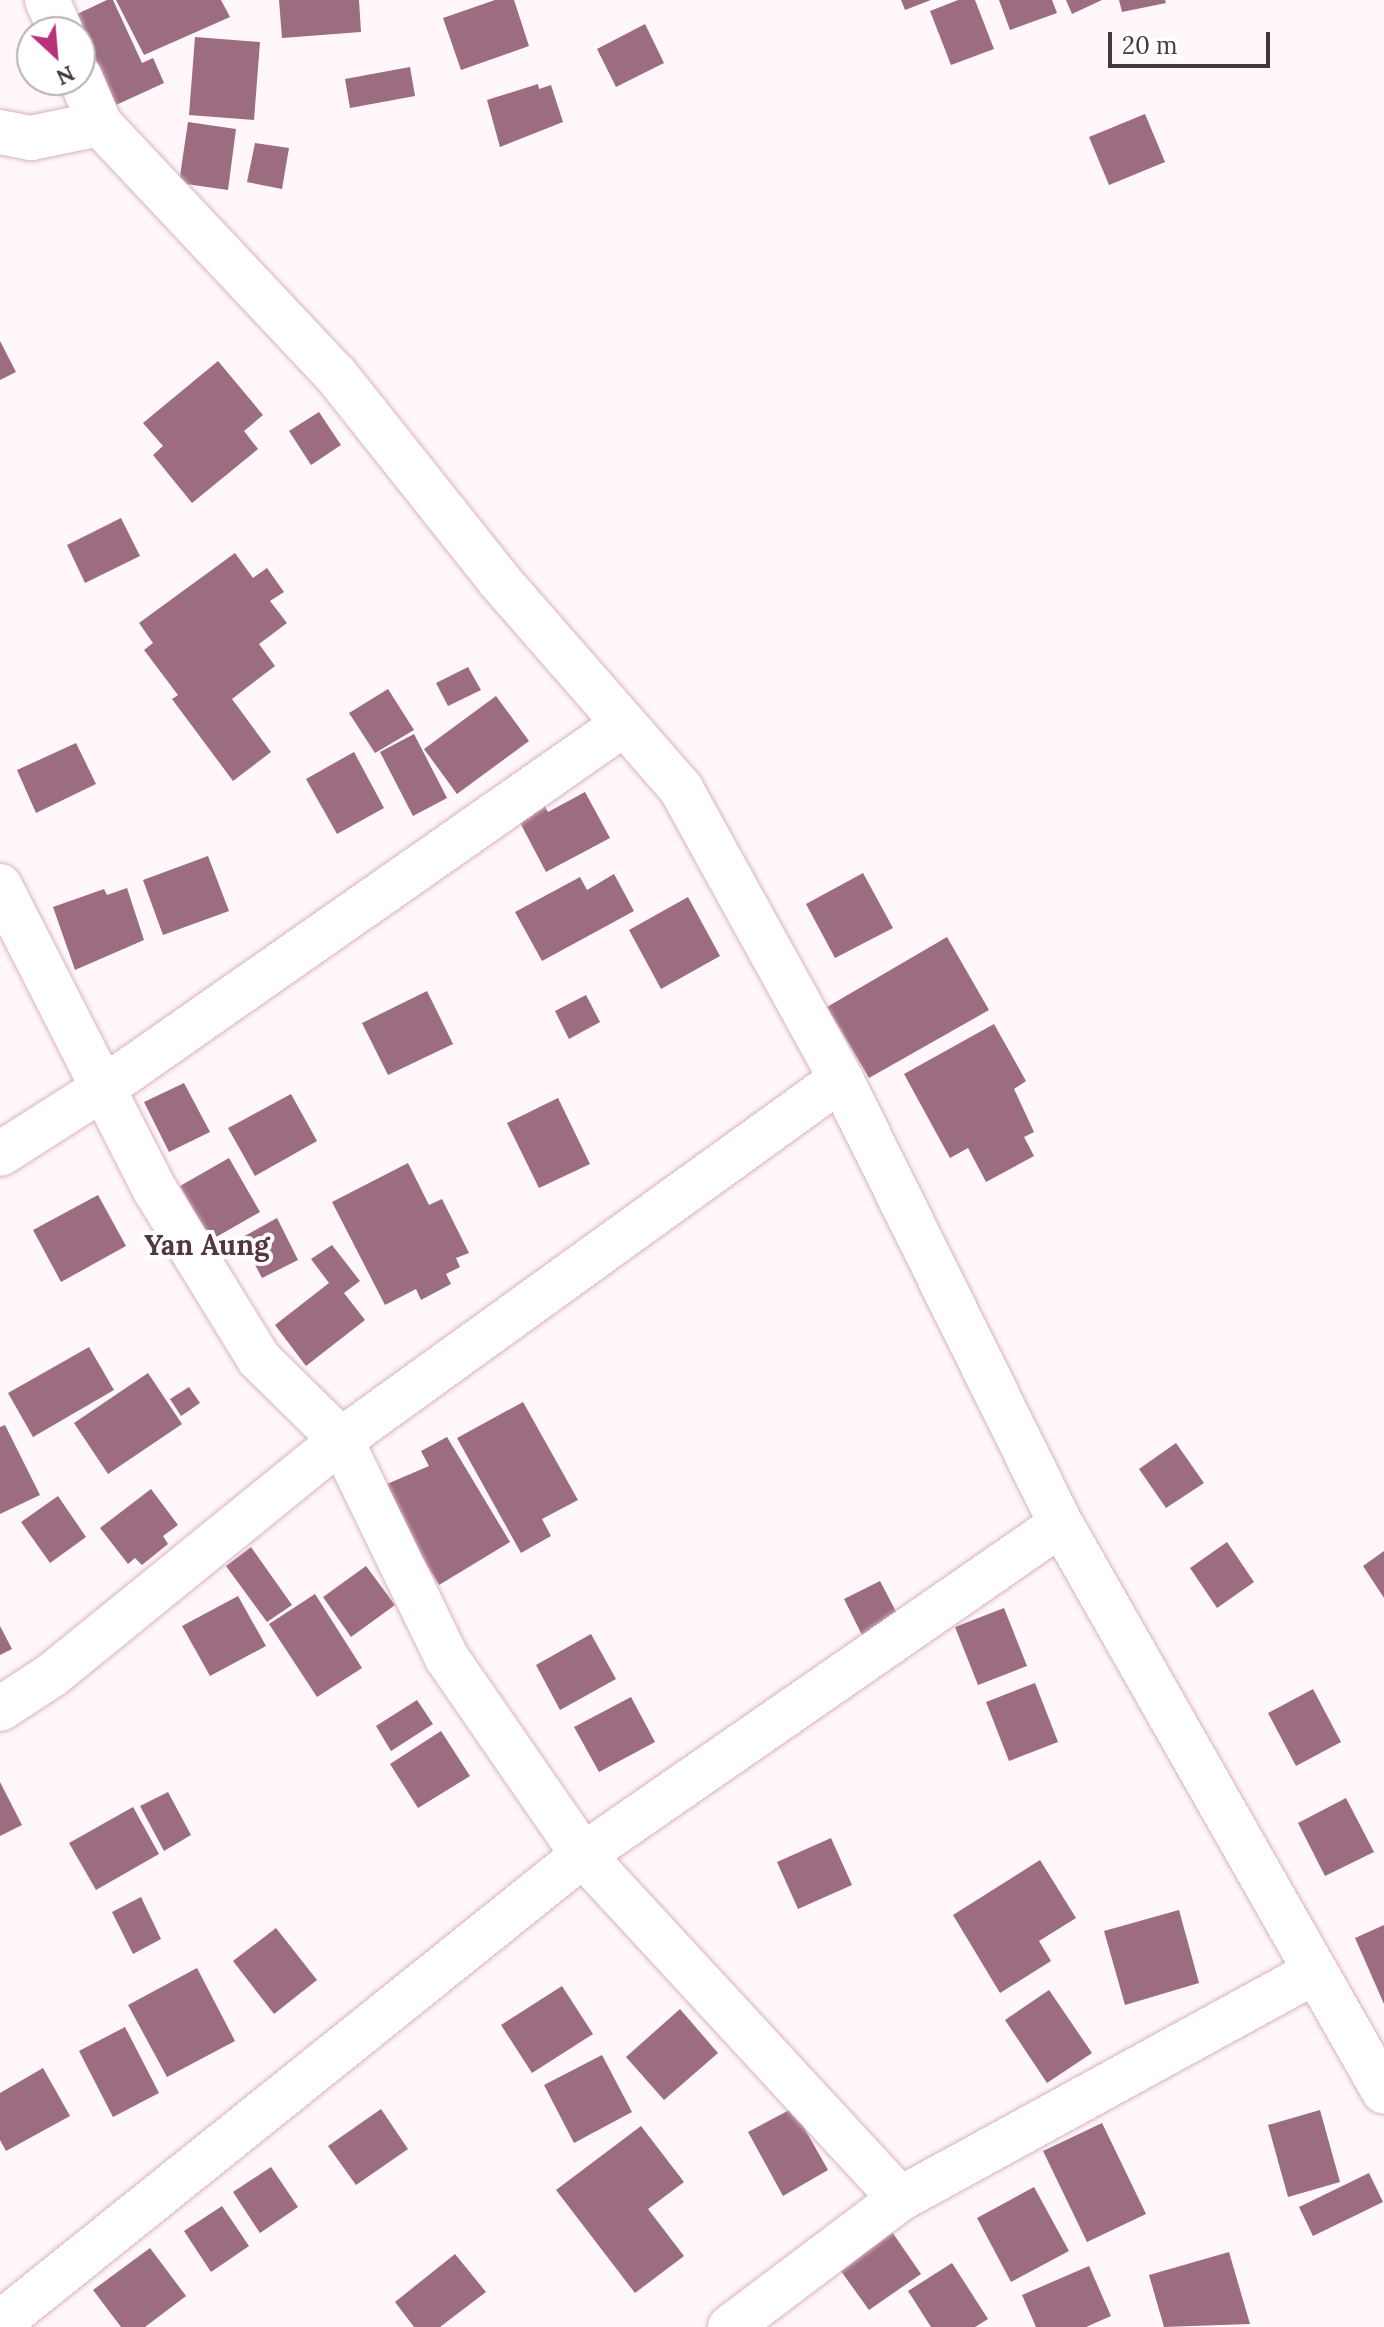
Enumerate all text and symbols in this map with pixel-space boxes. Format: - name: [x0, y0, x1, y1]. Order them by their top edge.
- north arrow: [16, 16, 96, 96]
- scale bar: [1112, 16, 1274, 66]
- text: 20 m: [1122, 30, 1178, 61]
- text: N: [52, 59, 79, 92]
- district label: Yan Aung: [144, 1228, 270, 1262]

